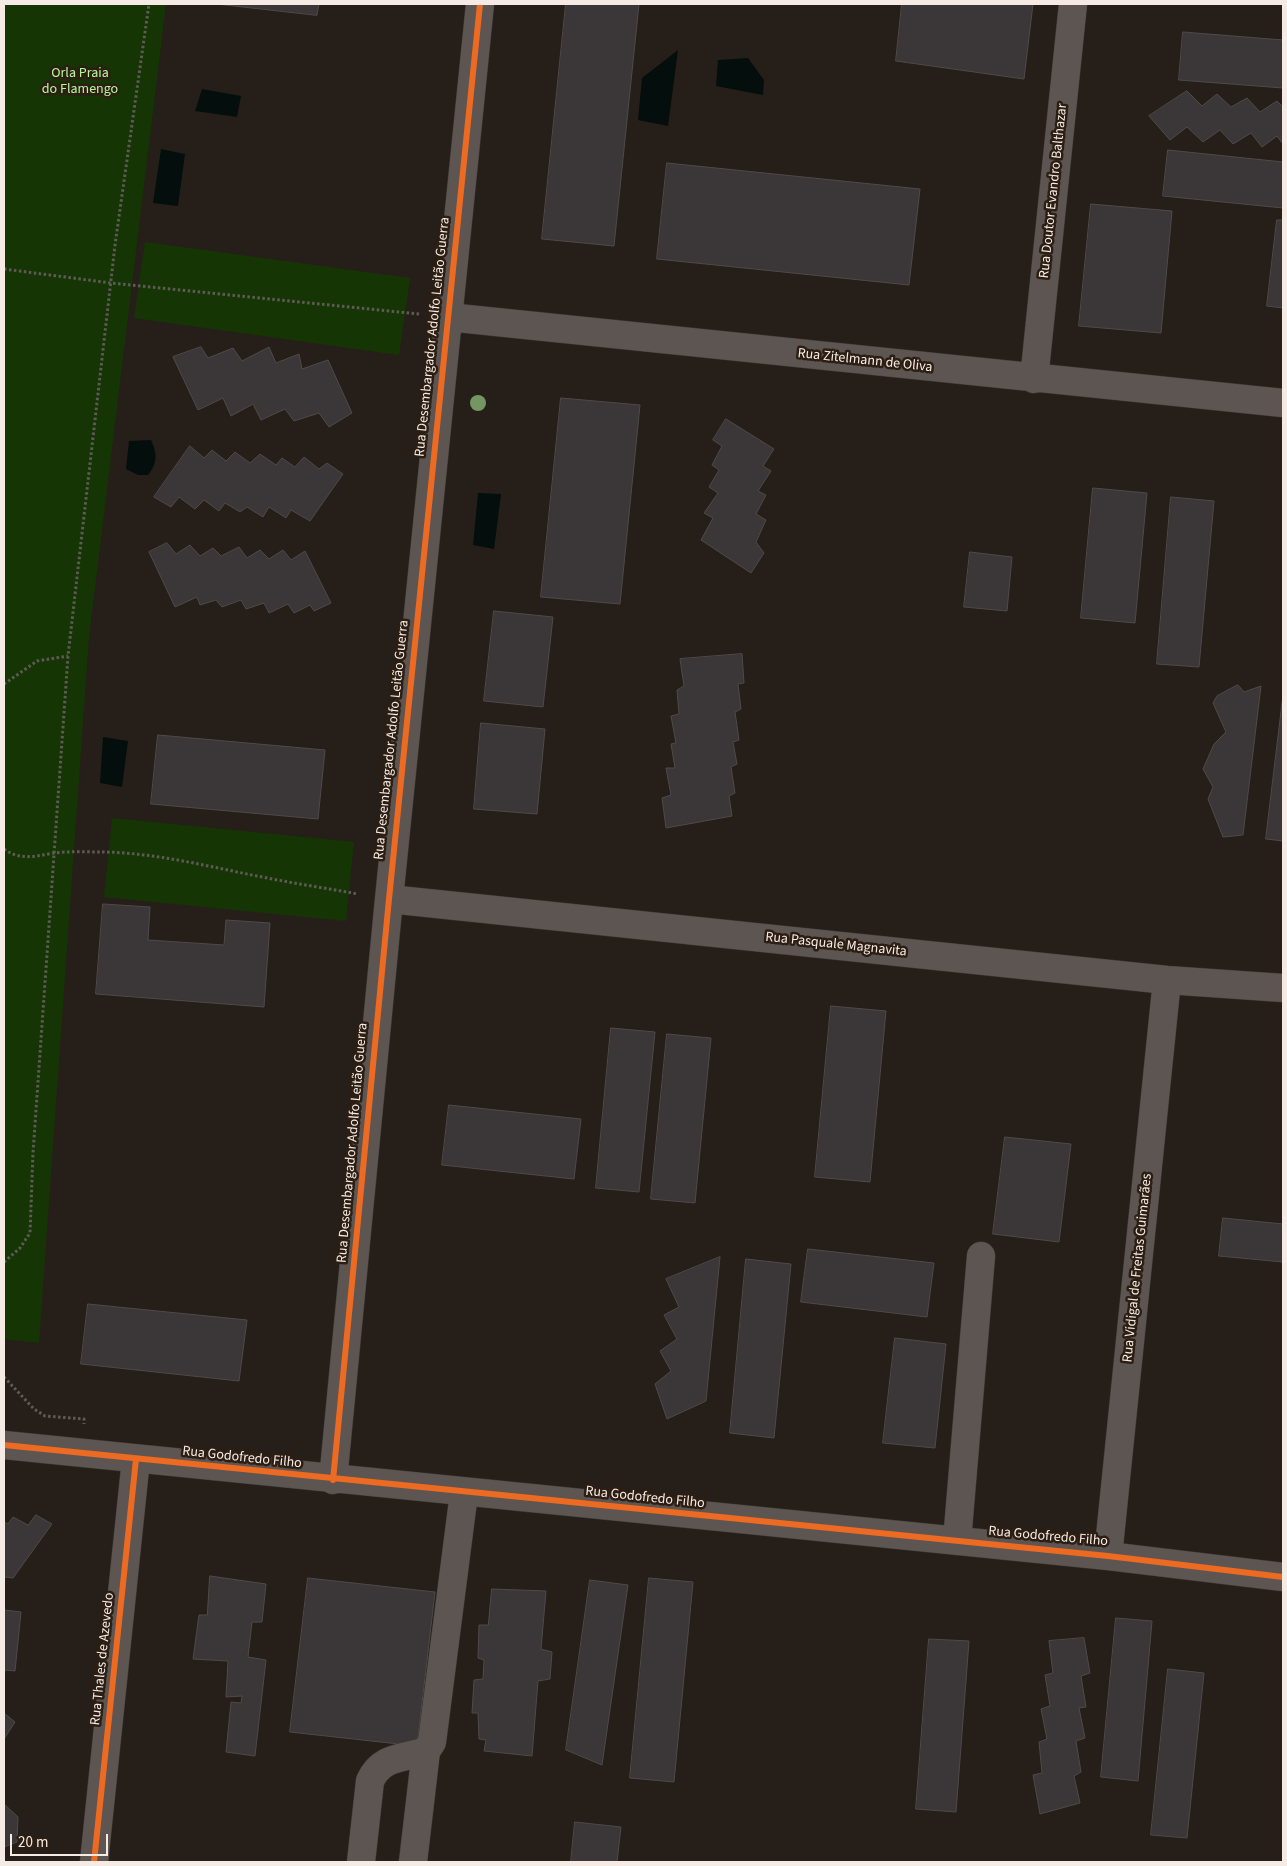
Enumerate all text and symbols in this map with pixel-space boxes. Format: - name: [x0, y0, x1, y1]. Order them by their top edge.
- park label: Orla Praia do Flamengo: [42, 66, 118, 98]
- street label: Rua Doutor Evandro Balthazar: [1036, 103, 1072, 279]
- street label: Rua Desembargador Adolfo Leitão Guerra: [412, 216, 454, 458]
- street label: Rua Zitelmann de Oliva: [797, 346, 933, 376]
- street label: Rua Desembargador Adolfo Leitão Guerra: [371, 619, 413, 861]
- street label: Rua Pasquale Magnavita: [765, 929, 907, 961]
- street label: Rua Desembargador Adolfo Leitão Guerra: [334, 1022, 372, 1264]
- street label: Rua Vidigal de Freitas Guimarães: [1120, 1173, 1156, 1363]
- street label: Rua Godofredo Filho: [181, 1443, 303, 1473]
- street label: Rua Godofredo Filho: [584, 1483, 706, 1513]
- street label: Rua Godofredo Filho: [987, 1523, 1109, 1551]
- street label: Rua Thales de Azevedo: [88, 1592, 118, 1726]
- scale bar: [12, 1824, 110, 1856]
- text: 20 m: [18, 1832, 48, 1853]

